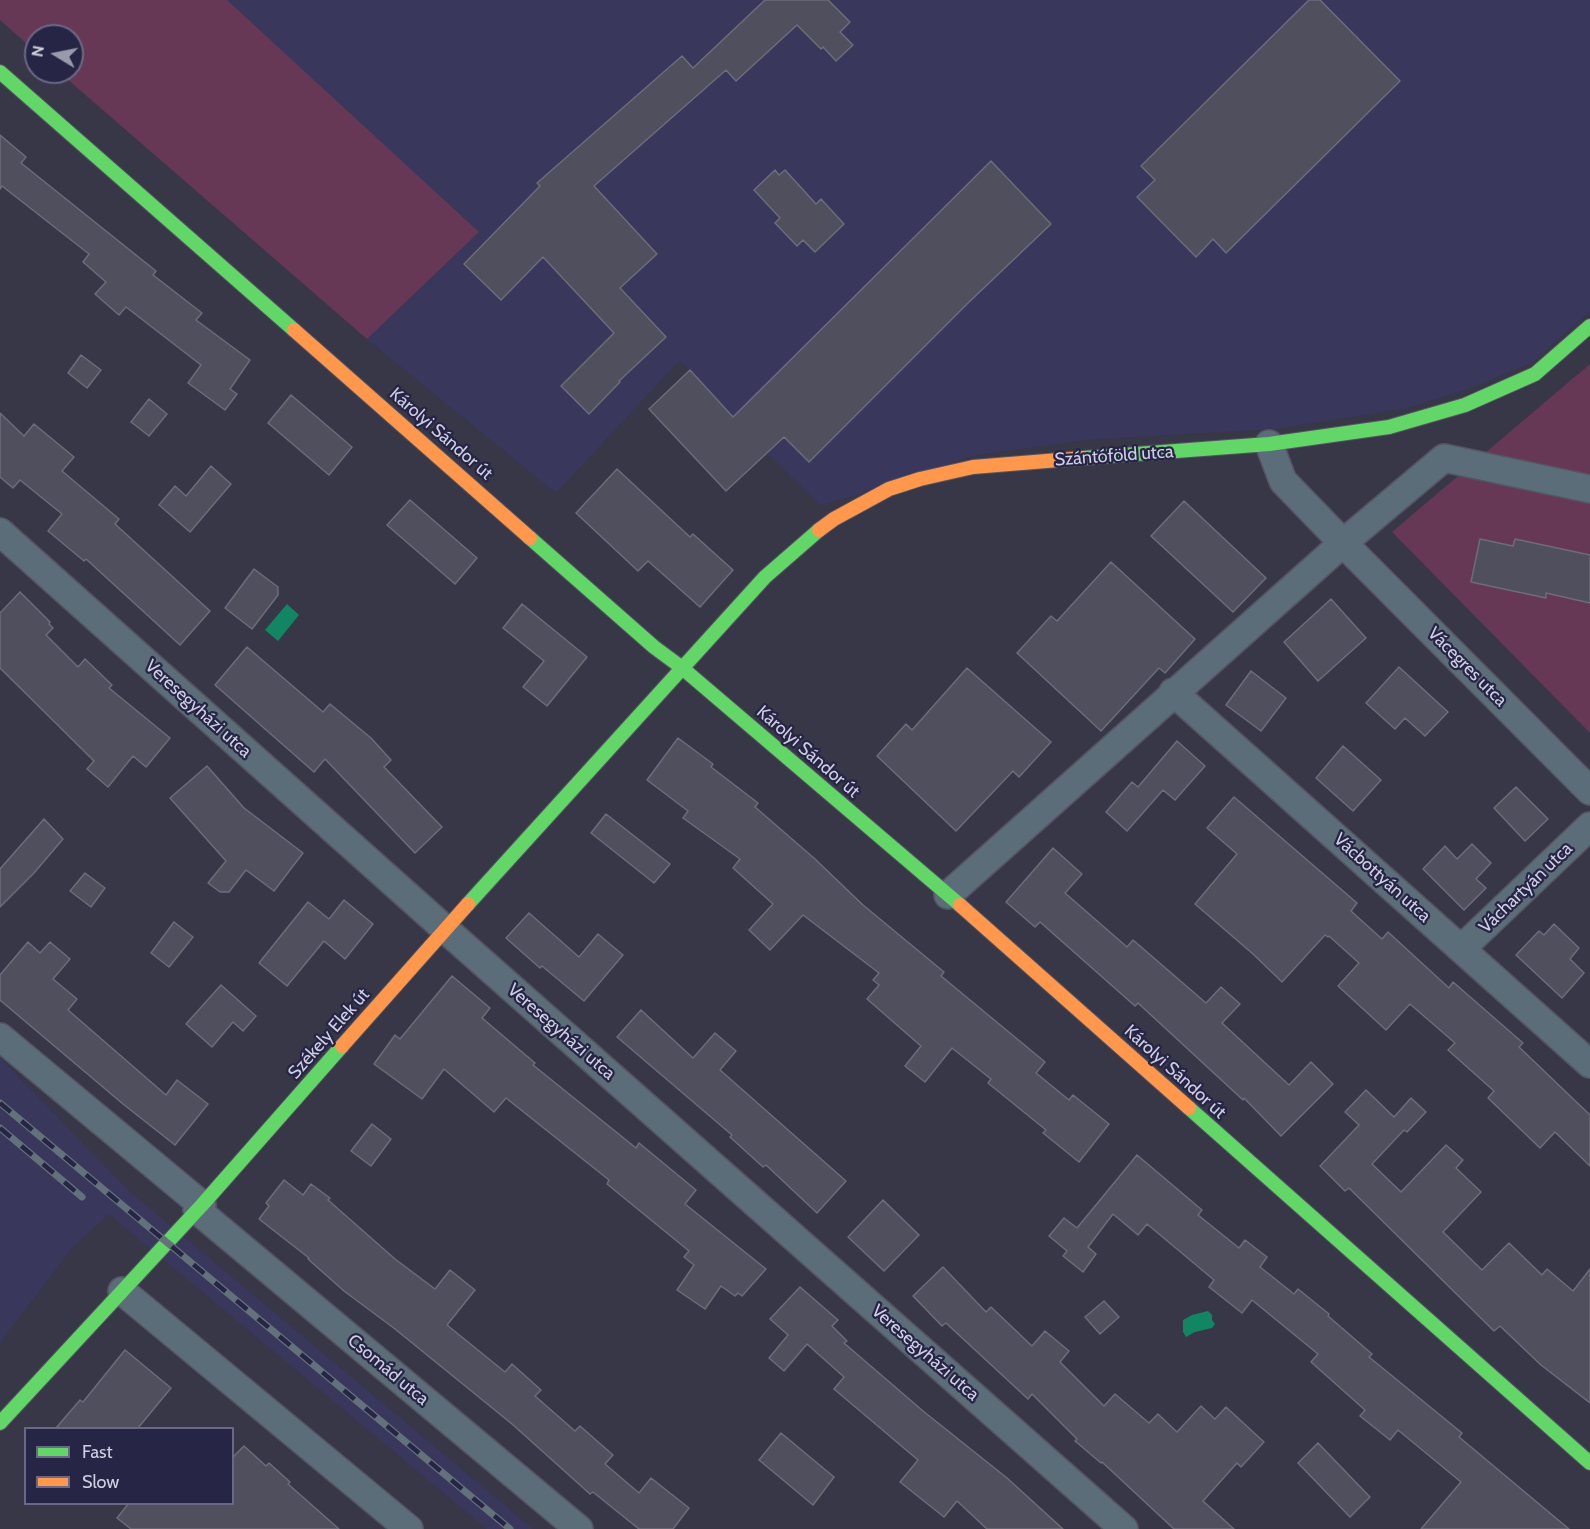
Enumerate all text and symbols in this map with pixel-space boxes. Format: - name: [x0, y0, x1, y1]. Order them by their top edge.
- north arrow: [24, 24, 84, 84]
- text: N: [27, 44, 48, 58]
- street label: Károlyi Sándor út: [385, 383, 497, 485]
- street label: Szántóföld utca: [1054, 441, 1174, 471]
- street label: Vácegres utca: [1423, 623, 1511, 711]
- street label: Veresegyházi utca: [140, 656, 256, 762]
- street label: Károlyi Sándor út: [752, 701, 864, 803]
- street label: Vácbottyán utca: [1329, 829, 1435, 927]
- street label: Váchartyán utca: [1475, 838, 1577, 938]
- street label: Veresegyházi utca: [503, 979, 619, 1085]
- street label: Székely Elek út: [284, 984, 374, 1084]
- street label: Károlyi Sándor út: [1120, 1021, 1230, 1123]
- street label: Veresegyházi utca: [867, 1300, 983, 1406]
- street label: Csomád utca: [343, 1330, 433, 1410]
- legend: [24, 1427, 234, 1505]
- text: Fast: [82, 1441, 113, 1463]
- text: Slow: [82, 1471, 119, 1493]

